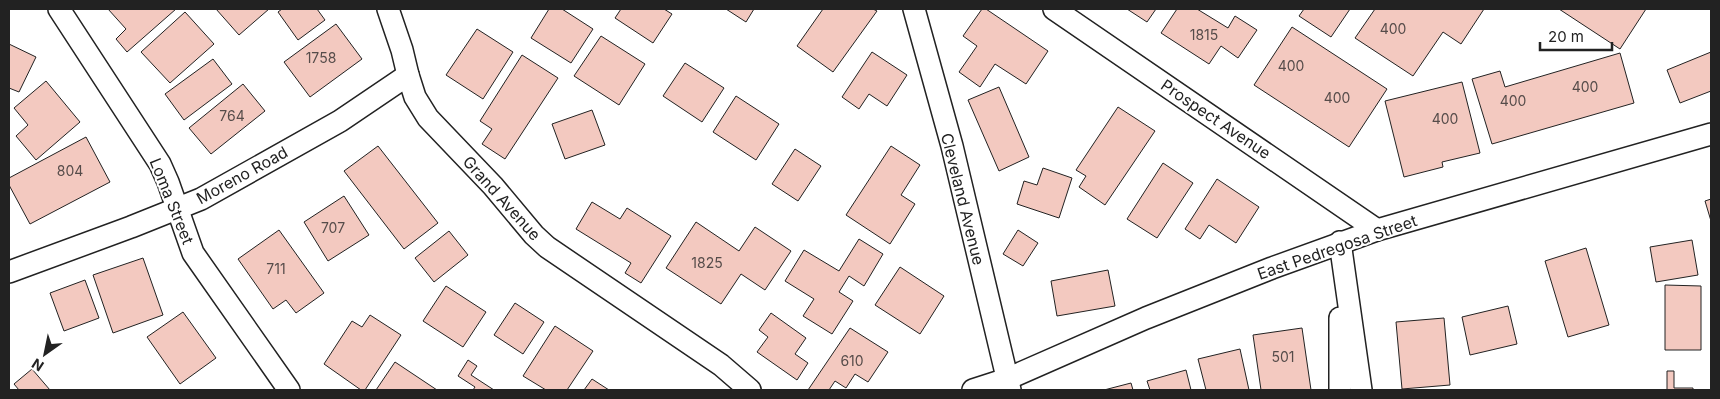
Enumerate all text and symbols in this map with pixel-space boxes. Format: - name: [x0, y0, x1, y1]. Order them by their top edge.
- house number: 400: [1380, 20, 1406, 37]
- scale bar: [1540, 20, 1612, 52]
- house number: 1815: [1190, 26, 1218, 43]
- text: 20 m: [1548, 27, 1584, 46]
- house number: 1758: [306, 49, 336, 66]
- house number: 400: [1278, 57, 1304, 74]
- street label: Prospect Avenue: [1157, 75, 1275, 163]
- house number: 400: [1572, 78, 1598, 95]
- house number: 400: [1324, 89, 1350, 106]
- house number: 400: [1500, 92, 1526, 109]
- house number: 764: [219, 107, 245, 124]
- house number: 400: [1432, 110, 1458, 127]
- street label: Cleveland Avenue: [937, 131, 989, 267]
- street label: Moreno Road: [193, 142, 291, 208]
- street label: Grand Avenue: [459, 152, 545, 244]
- street label: Loma Street: [146, 155, 198, 247]
- house number: 804: [57, 162, 83, 179]
- street label: East Pedregosa Street: [1255, 210, 1419, 284]
- house number: 707: [321, 219, 345, 236]
- house number: 1825: [691, 254, 723, 271]
- house number: 711: [266, 260, 286, 277]
- north arrow: [20, 329, 70, 379]
- house number: 501: [1271, 348, 1295, 365]
- house number: 610: [840, 352, 864, 369]
- text: N: [29, 355, 47, 375]

